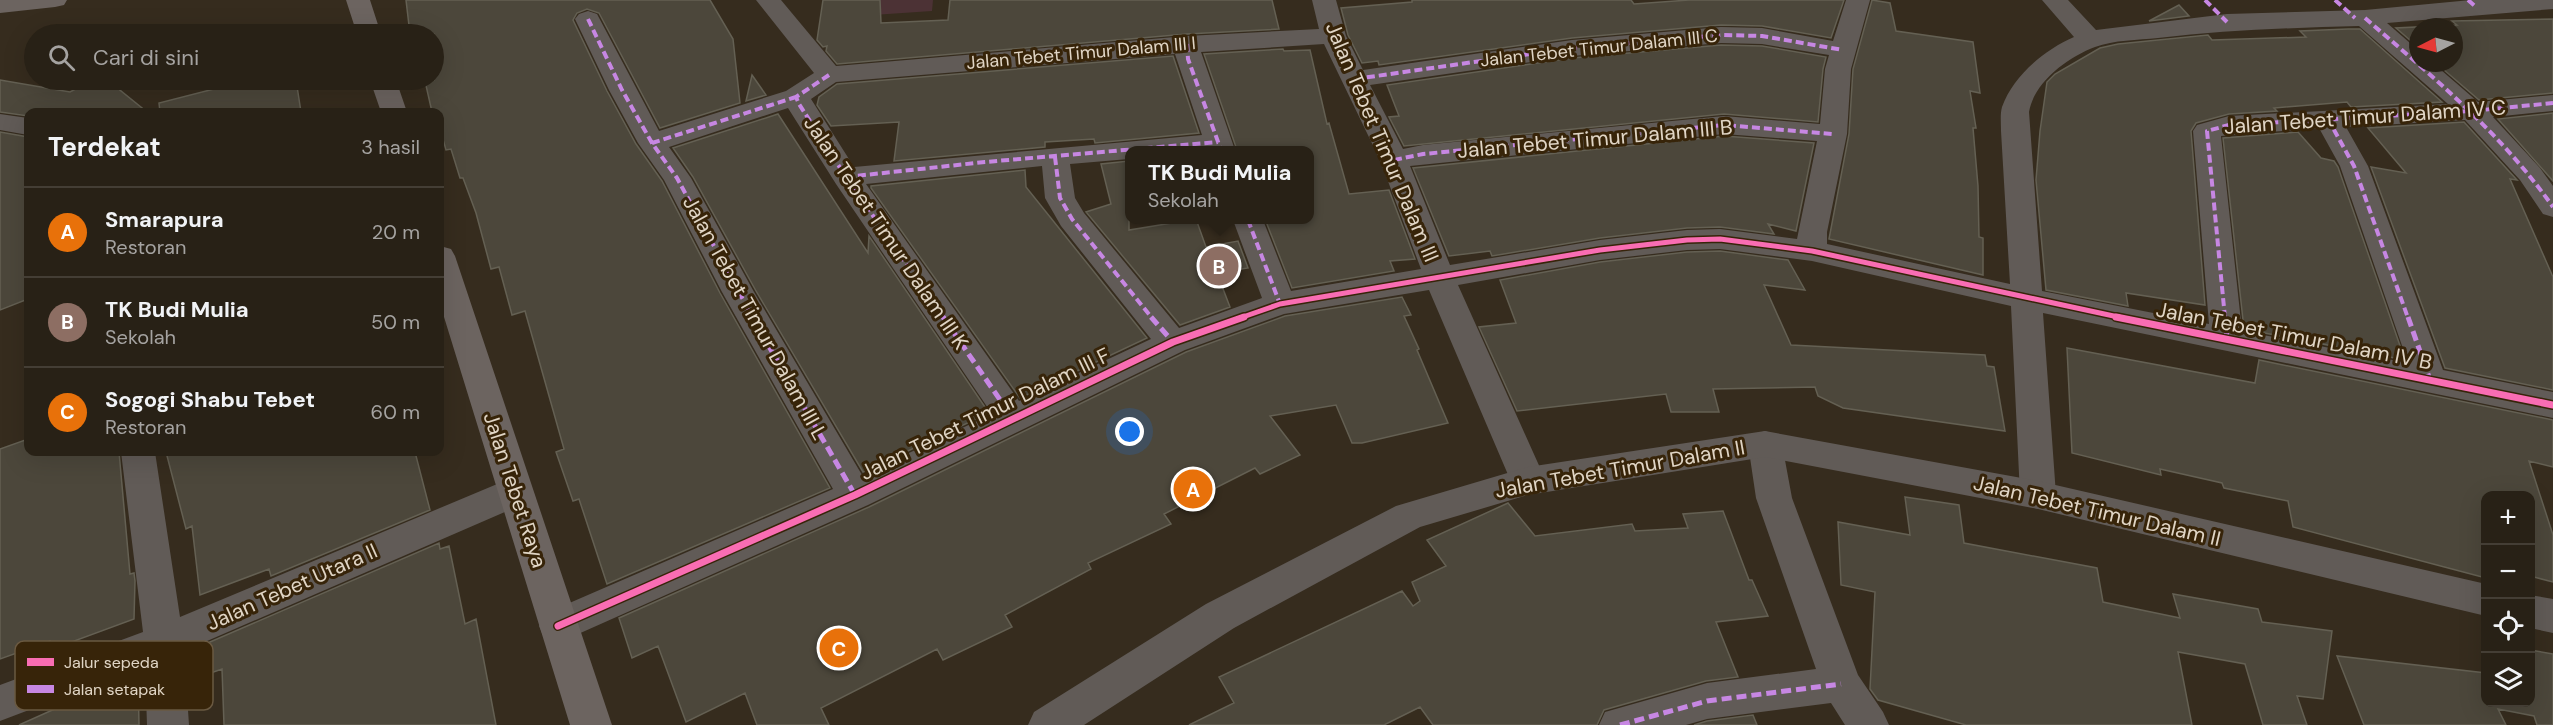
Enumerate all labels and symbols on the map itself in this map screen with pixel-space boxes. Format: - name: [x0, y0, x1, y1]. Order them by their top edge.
- street label: Jalan Tebet Timur Dalam III: [1319, 18, 1445, 266]
- north arrow: [2409, 18, 2463, 72]
- street label: Jalan Tebet Timur Dalam III C: [1479, 24, 1719, 72]
- street label: Jalan Tebet Timur Dalam III I: [965, 31, 1197, 75]
- street label: Jalan Tebet Timur Dalam IV C: [2223, 93, 2507, 141]
- street label: Jalan Tebet Timur Dalam III K: [797, 111, 975, 355]
- street label: Jalan Tebet Timur Dalam III B: [1456, 113, 1734, 165]
- street label: Jalan Tebet Timur Dalam III L: [676, 191, 834, 445]
- pin: B: [1200, 244, 1238, 288]
- street label: Jalan Tebet Timur Dalam IV B: [2154, 295, 2434, 377]
- street label: Jalan Tebet Timur Dalam III F: [855, 341, 1115, 487]
- street label: Jalan Tebet Raya: [477, 409, 553, 571]
- your location: [1115, 417, 1144, 446]
- street label: Jalan Tebet Timur Dalam II: [1493, 433, 1747, 505]
- pin: A: [1174, 466, 1212, 512]
- street label: Jalan Tebet Timur Dalam II: [1971, 469, 2223, 553]
- street label: Jalan Tebet Utara II: [202, 537, 382, 637]
- pin: C: [820, 626, 858, 670]
- legend: [15, 641, 213, 710]
- text: Jalur sepeda: [64, 652, 159, 673]
- text: Jalan setapak: [64, 679, 165, 700]

